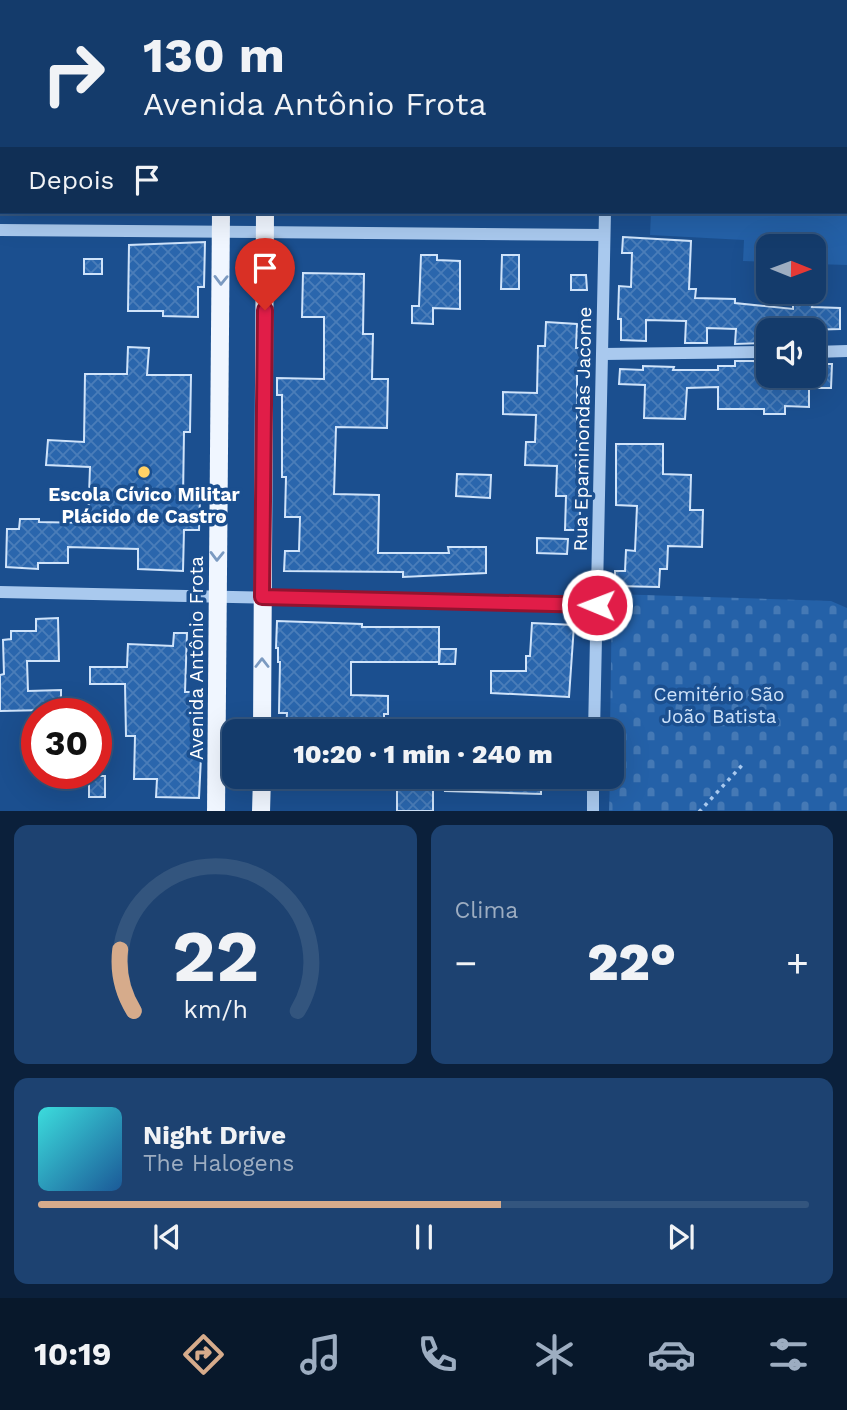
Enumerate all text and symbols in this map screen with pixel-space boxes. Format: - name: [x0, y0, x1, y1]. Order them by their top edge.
- text: 130 m: [143, 26, 285, 84]
- icon: right: [28, 28, 119, 119]
- text: Avenida Antônio Frota: [143, 85, 487, 123]
- icon: arrive: [128, 161, 166, 199]
- text: Depois: [28, 165, 114, 195]
- north arrow: [756, 234, 826, 304]
- map controls: [756, 234, 826, 388]
- pin: [235, 238, 295, 310]
- icon: arrive: [246, 249, 284, 287]
- one-way arrow: [213, 275, 228, 286]
- street label: Rua Epaminondas Jacome: [569, 306, 596, 552]
- button: sound: [756, 318, 826, 388]
- marker: Escola Cívico Militar Plácido de Castro: [136, 464, 152, 480]
- place label: Escola Cívico Militar Plácido de Castro: [48, 483, 240, 528]
- one-way arrow: [210, 551, 225, 562]
- street label: Avenida Antônio Frota: [185, 556, 208, 760]
- position arrow: [560, 568, 634, 642]
- one-way arrow: [254, 658, 270, 668]
- park label: Cemitério São João Batista: [654, 683, 784, 728]
- speed limit sign: 30: [21, 698, 112, 789]
- text: 10:20 · 1 min · 240 m: [293, 739, 553, 769]
- text: Clima: [455, 897, 518, 924]
- text: 22: [172, 913, 259, 999]
- text: 22°: [587, 932, 676, 993]
- text: −: [455, 941, 477, 985]
- text: +: [786, 941, 809, 985]
- text: km/h: [183, 994, 247, 1023]
- text: Night Drive: [143, 1120, 286, 1150]
- text: The Halogens: [143, 1150, 294, 1177]
- icon: previous: [148, 1218, 186, 1256]
- icon: pause: [405, 1218, 443, 1256]
- icon: next: [662, 1218, 700, 1256]
- icon: directions: [179, 1330, 228, 1379]
- icon: music: [296, 1330, 345, 1379]
- icon: phone: [413, 1330, 462, 1379]
- icon: climate: [530, 1330, 579, 1379]
- icon: car: [647, 1330, 696, 1379]
- icon: filters: [764, 1330, 813, 1379]
- text: 10:19: [34, 1335, 112, 1373]

